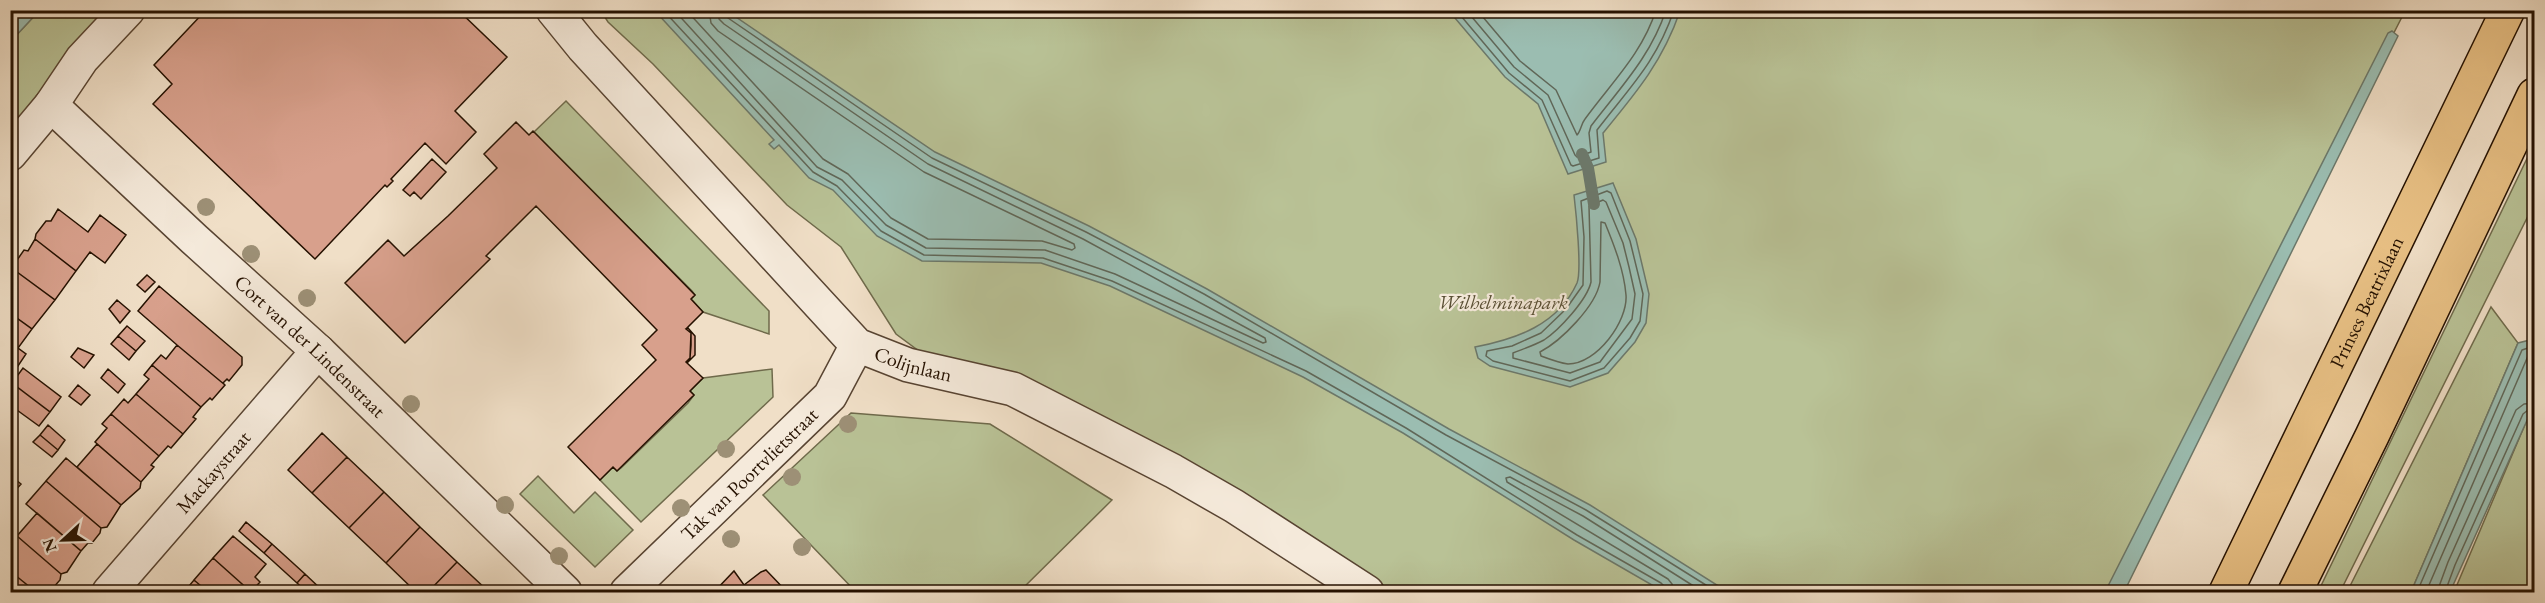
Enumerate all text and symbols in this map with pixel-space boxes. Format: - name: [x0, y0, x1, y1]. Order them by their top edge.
- street label: Prinses Beatrixlaan: [2323, 232, 2410, 372]
- street label: Cort van der Lindenstraat: [229, 269, 392, 424]
- park label: Wilhelminapark: [1438, 289, 1568, 315]
- street label: Colijnlaan: [870, 340, 955, 388]
- street label: Tak van Poortvlietstraat: [675, 401, 824, 546]
- street label: Mackaystraat: [170, 425, 257, 519]
- north arrow: [33, 510, 93, 570]
- text: N: [37, 535, 62, 555]

